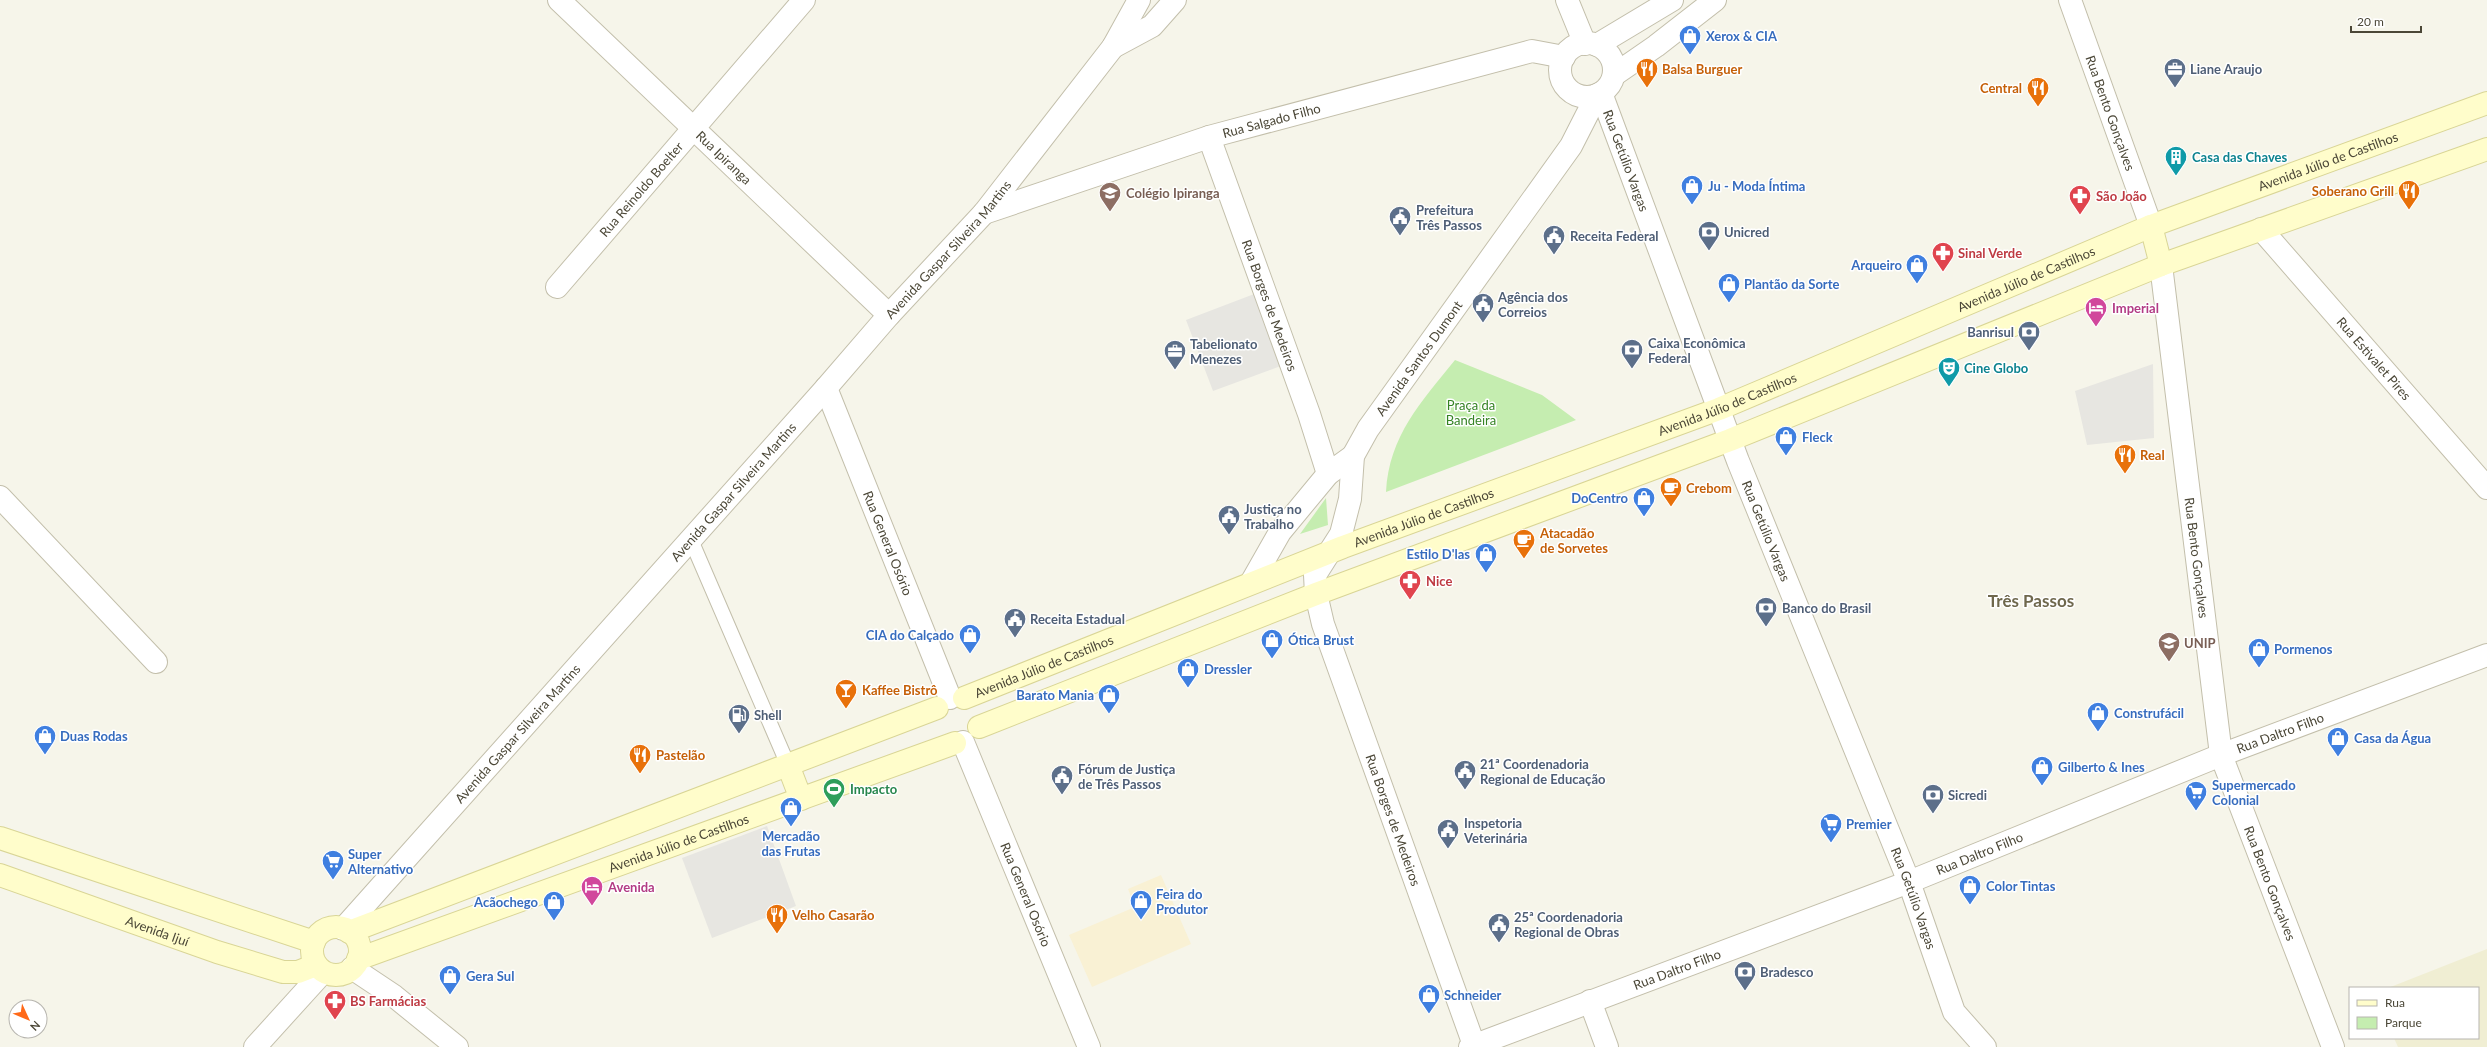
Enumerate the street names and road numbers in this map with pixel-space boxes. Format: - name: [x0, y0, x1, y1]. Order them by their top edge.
- street label: Rua Bento Gonçalves: [2082, 53, 2139, 173]
- street label: Rua Salgado Filho: [1221, 100, 1322, 141]
- street label: Rua Getúlio Vargas: [1600, 107, 1652, 214]
- street label: Rua Ipiranga: [693, 127, 755, 188]
- street label: Avenida Júlio de Castilhos: [2256, 128, 2400, 194]
- street label: Rua Reinoldo Boelter: [596, 138, 687, 240]
- street label: Avenida Gaspar Silveira Martins: [882, 177, 1015, 322]
- street label: Rua Borges de Medeiros: [1239, 237, 1301, 374]
- street label: Avenida Júlio de Castilhos: [1955, 243, 2098, 315]
- street label: Avenida Santos Dumont: [1372, 297, 1466, 419]
- street label: Rua Estivalet Pires: [2334, 314, 2415, 404]
- street label: Avenida Júlio de Castilhos: [1656, 369, 1799, 439]
- street label: Avenida Gaspar Silveira Martins: [667, 419, 800, 565]
- street label: Rua Getúlio Vargas: [1739, 478, 1794, 584]
- street label: Avenida Júlio de Castilhos: [1352, 484, 1496, 550]
- street label: Rua General Osório: [860, 488, 916, 598]
- street label: Rua Bento Gonçalves: [2182, 497, 2212, 619]
- street label: Avenida Júlio de Castilhos: [972, 631, 1116, 701]
- street label: Avenida Gaspar Silveira Martins: [451, 661, 584, 806]
- street label: Rua Daltro Filho: [2234, 709, 2326, 756]
- street label: Rua Borges de Medeiros: [1362, 752, 1424, 888]
- street label: Avenida Júlio de Castilhos: [606, 810, 751, 876]
- street label: Rua Bento Gonçalves: [2241, 824, 2300, 943]
- street label: Rua Daltro Filho: [1934, 829, 2025, 878]
- street label: Rua General Osório: [997, 840, 1055, 949]
- street label: Rua Getúlio Vargas: [1888, 845, 1940, 952]
- street label: Avenida Ijuí: [124, 912, 192, 950]
- street label: Rua Daltro Filho: [1631, 946, 1723, 993]

